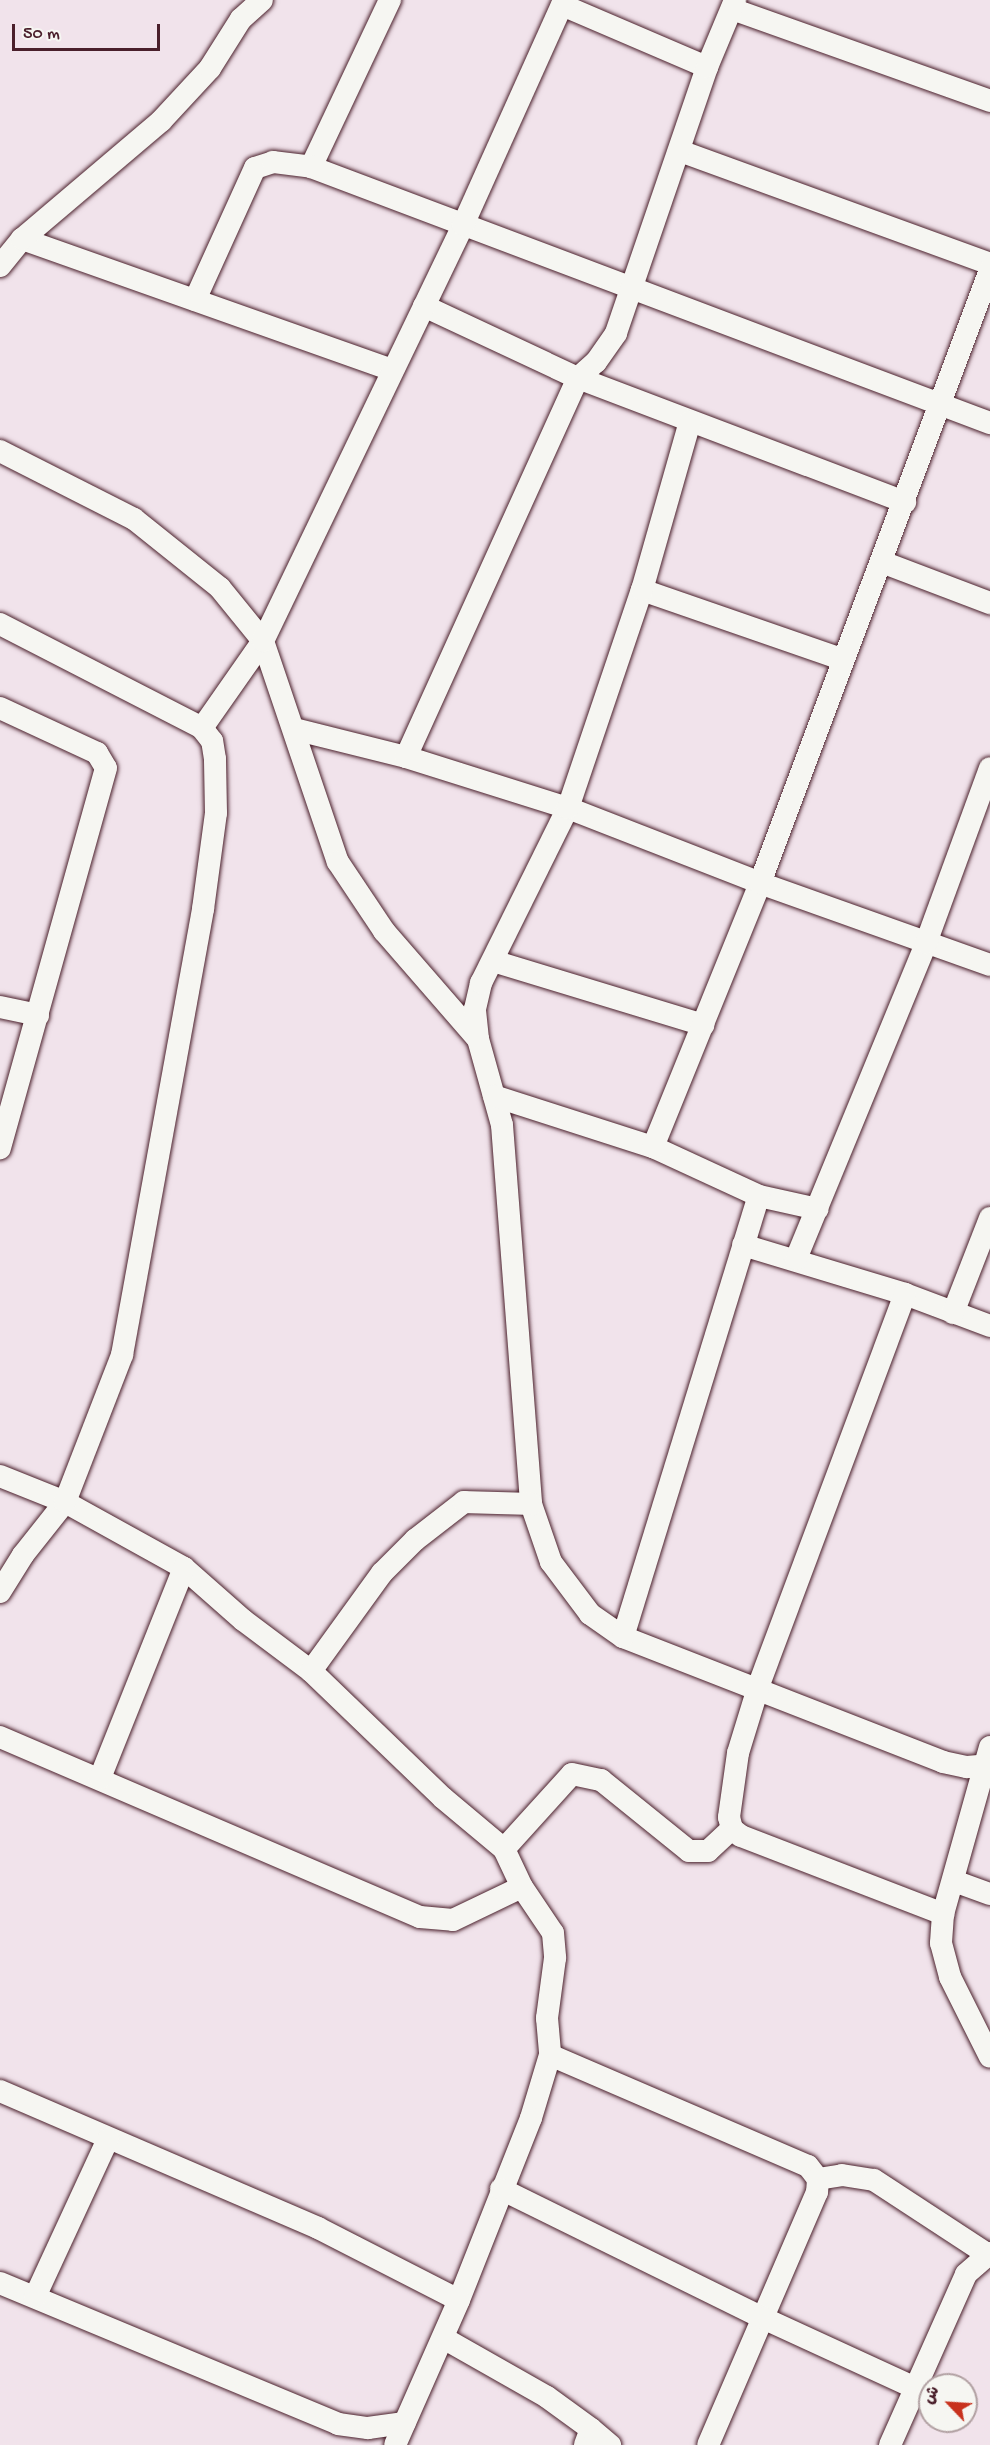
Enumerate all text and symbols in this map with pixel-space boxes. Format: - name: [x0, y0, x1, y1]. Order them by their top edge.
- scale bar: [15, 12, 164, 50]
- text: 50 m: [23, 24, 60, 45]
- north arrow: [918, 2373, 978, 2433]
- text: ش: [921, 2384, 945, 2408]

